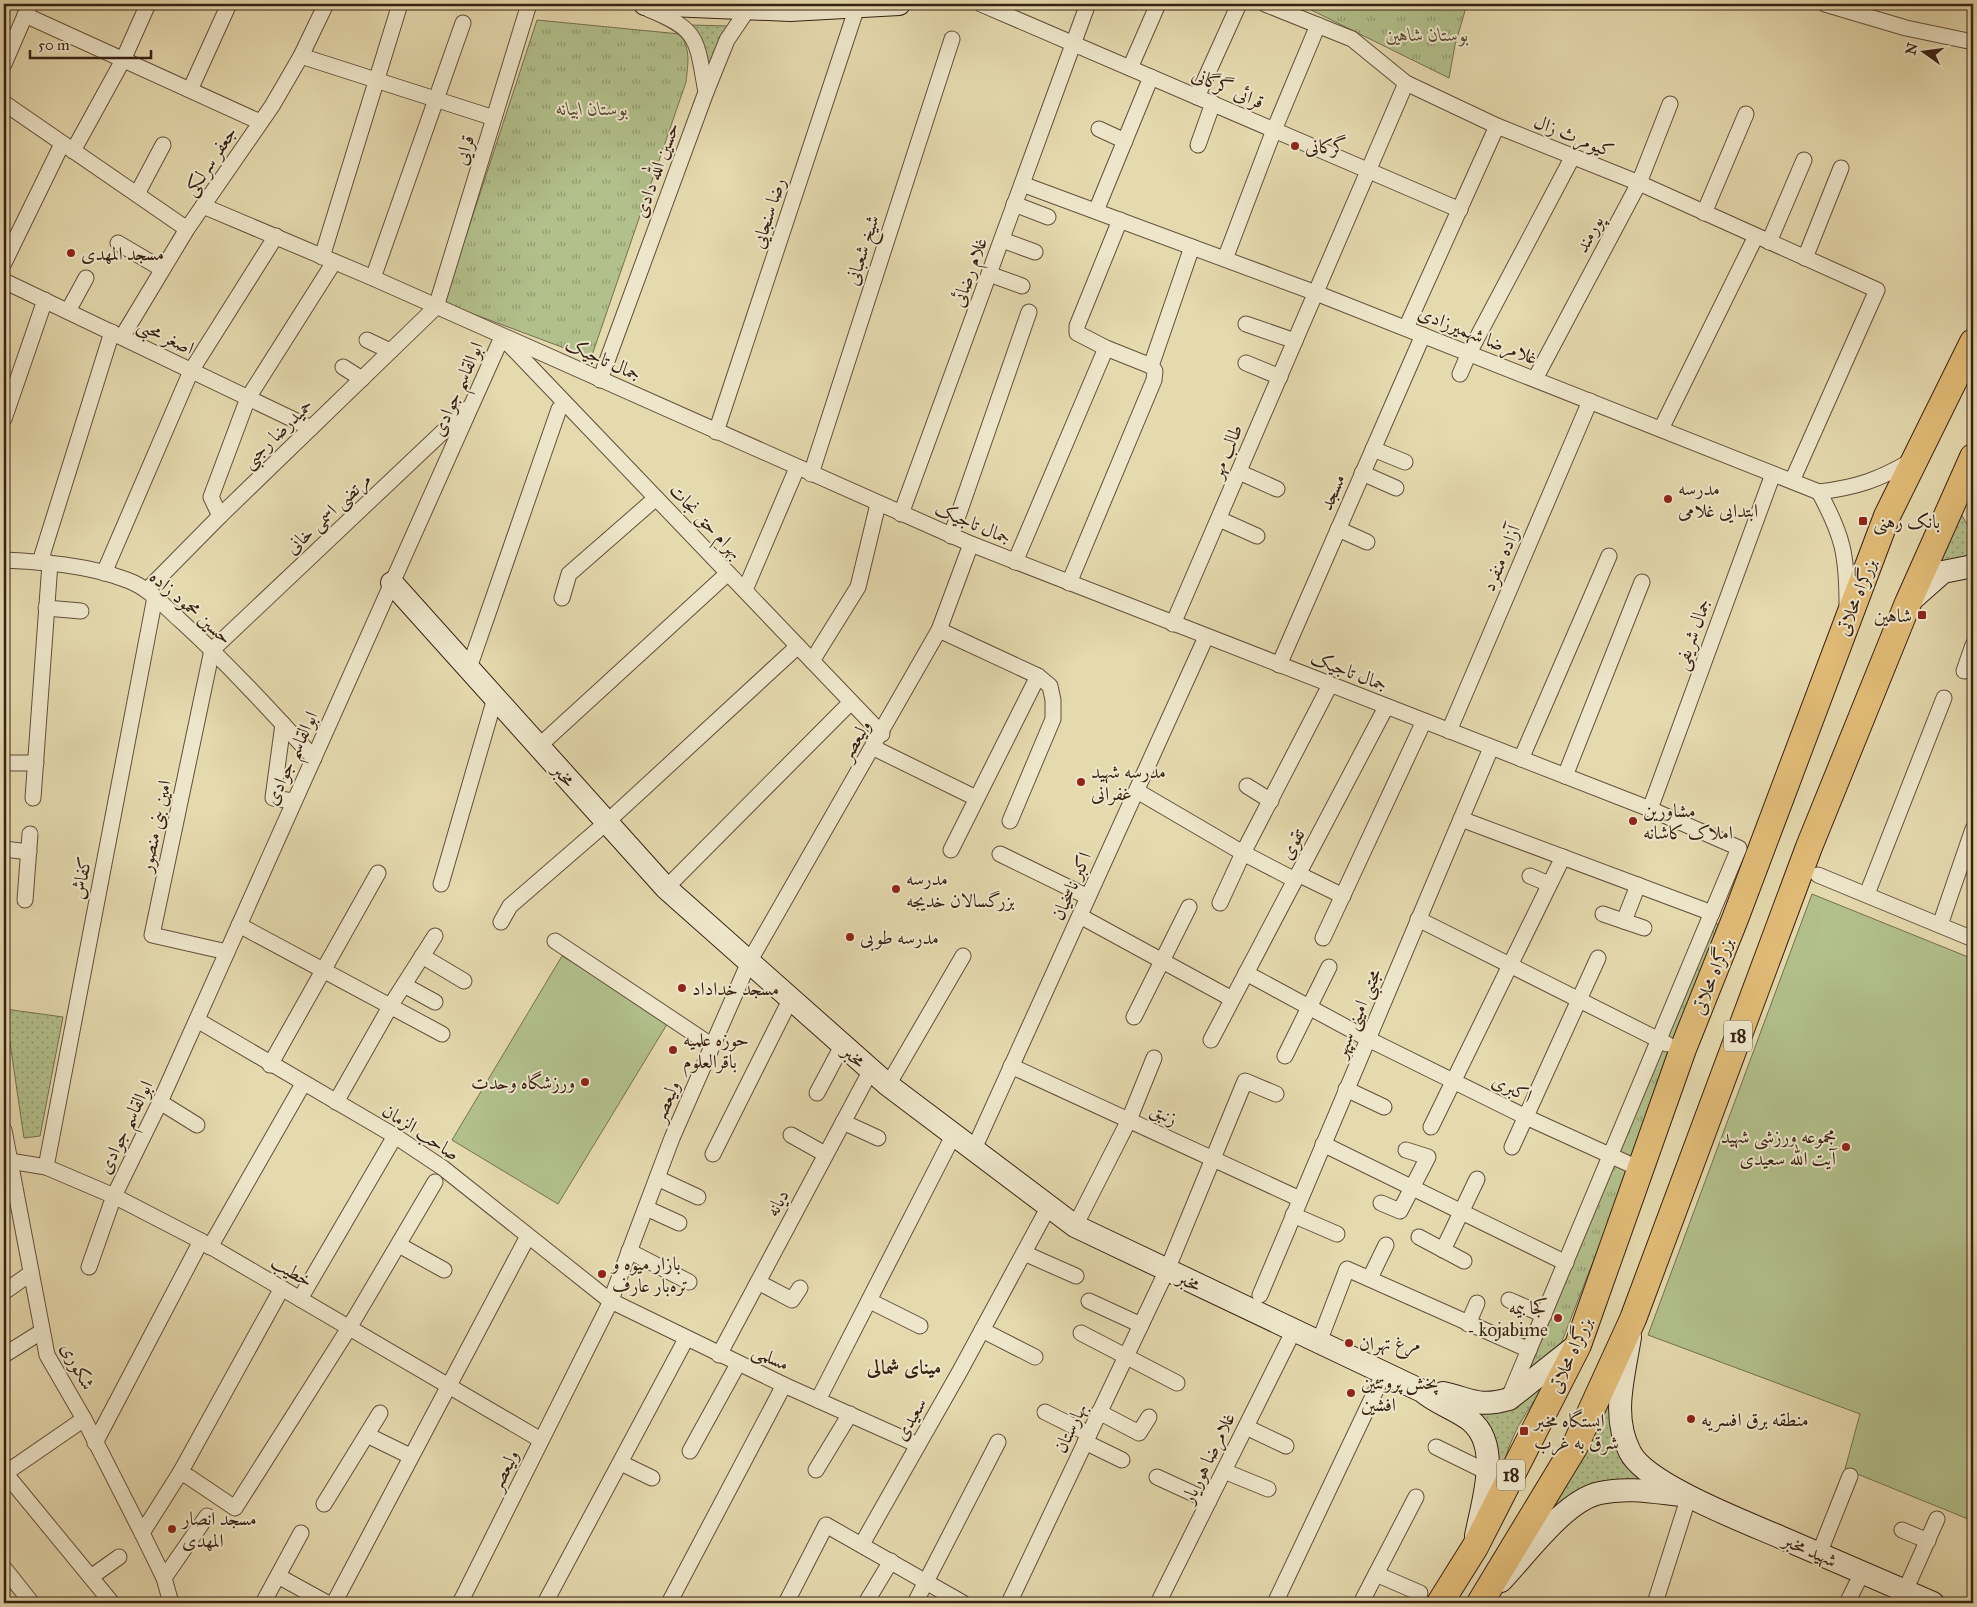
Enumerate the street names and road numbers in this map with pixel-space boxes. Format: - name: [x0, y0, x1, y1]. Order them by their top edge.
- street label: قرائی گرگانی: [1188, 62, 1268, 114]
- street label: کیومرث زال: [1530, 110, 1617, 164]
- street label: حسین الله دادی: [625, 118, 684, 221]
- street label: جعفر سرلکی: [178, 122, 243, 201]
- street label: قرایی: [449, 132, 481, 168]
- street label: رضا سنجایی: [746, 175, 792, 252]
- street label: پورمند: [1570, 210, 1611, 257]
- street label: شیخ شعبانی: [840, 212, 890, 290]
- street label: غلام رضائی: [946, 234, 997, 312]
- street label: غلامرضا شهمیرزادی: [1414, 301, 1541, 371]
- street label: اصغر محبی: [132, 312, 198, 363]
- street label: جمال تاجیک: [562, 332, 644, 386]
- street label: ابوالقاسم جوادی: [426, 338, 495, 443]
- street label: حمیدرضا رجبی: [236, 393, 320, 476]
- street label: طالب مهر: [1204, 421, 1248, 483]
- street label: مرتضی اسمی خانی: [280, 467, 377, 560]
- street label: مسجد: [1314, 470, 1350, 514]
- street label: بهرام حق نجات: [661, 479, 747, 567]
- street label: جمال تاجیک: [932, 497, 1014, 549]
- street label: آزاده منفرد: [1477, 520, 1527, 595]
- street label: بزرگراه محلاتی: [1830, 554, 1881, 639]
- street label: حسین محمود زاده: [144, 565, 237, 650]
- street label: جمال شریفی: [1669, 595, 1717, 673]
- street label: جمال تاجیک: [1307, 646, 1391, 696]
- street label: ابوالقاسم جوادی: [259, 707, 330, 812]
- street label: ولیعصر: [833, 716, 877, 766]
- street label: مخبر: [546, 757, 581, 792]
- street label: امین بنی منصور: [134, 778, 177, 876]
- street label: تقوی: [1274, 824, 1311, 864]
- street label: اکبر ناسخیان: [1046, 848, 1096, 924]
- street label: کفاش: [66, 855, 96, 901]
- street label: بزرگراه محلاتی: [1685, 933, 1738, 1018]
- street label: مجتبی امینی سپهر: [1327, 965, 1390, 1064]
- road number: 18: [1724, 1020, 1752, 1052]
- street label: مخبر: [836, 1038, 871, 1073]
- street label: اکبری: [1488, 1069, 1536, 1107]
- street label: ابوالقاسم جوادی: [93, 1077, 165, 1181]
- street label: ولیعصر: [646, 1077, 686, 1127]
- street label: زنبق: [1146, 1098, 1181, 1131]
- street label: صاحب الزمان: [378, 1099, 464, 1166]
- street label: دیانه: [760, 1186, 794, 1221]
- street label: خطیب: [267, 1250, 317, 1293]
- street label: مخبر: [1172, 1265, 1205, 1297]
- street label: بزرگراه محلاتی: [1542, 1312, 1597, 1397]
- street label: شکوری: [55, 1338, 100, 1394]
- street label: مسلمی: [748, 1339, 793, 1377]
- street label: سعیدی: [889, 1393, 931, 1445]
- street label: بهارستان: [1048, 1399, 1092, 1457]
- street label: غلامرضا هوریار: [1175, 1409, 1242, 1510]
- street label: ولیعصر: [483, 1446, 525, 1496]
- road number: 18: [1497, 1460, 1525, 1490]
- street label: شهید مخبر: [1777, 1527, 1841, 1573]

